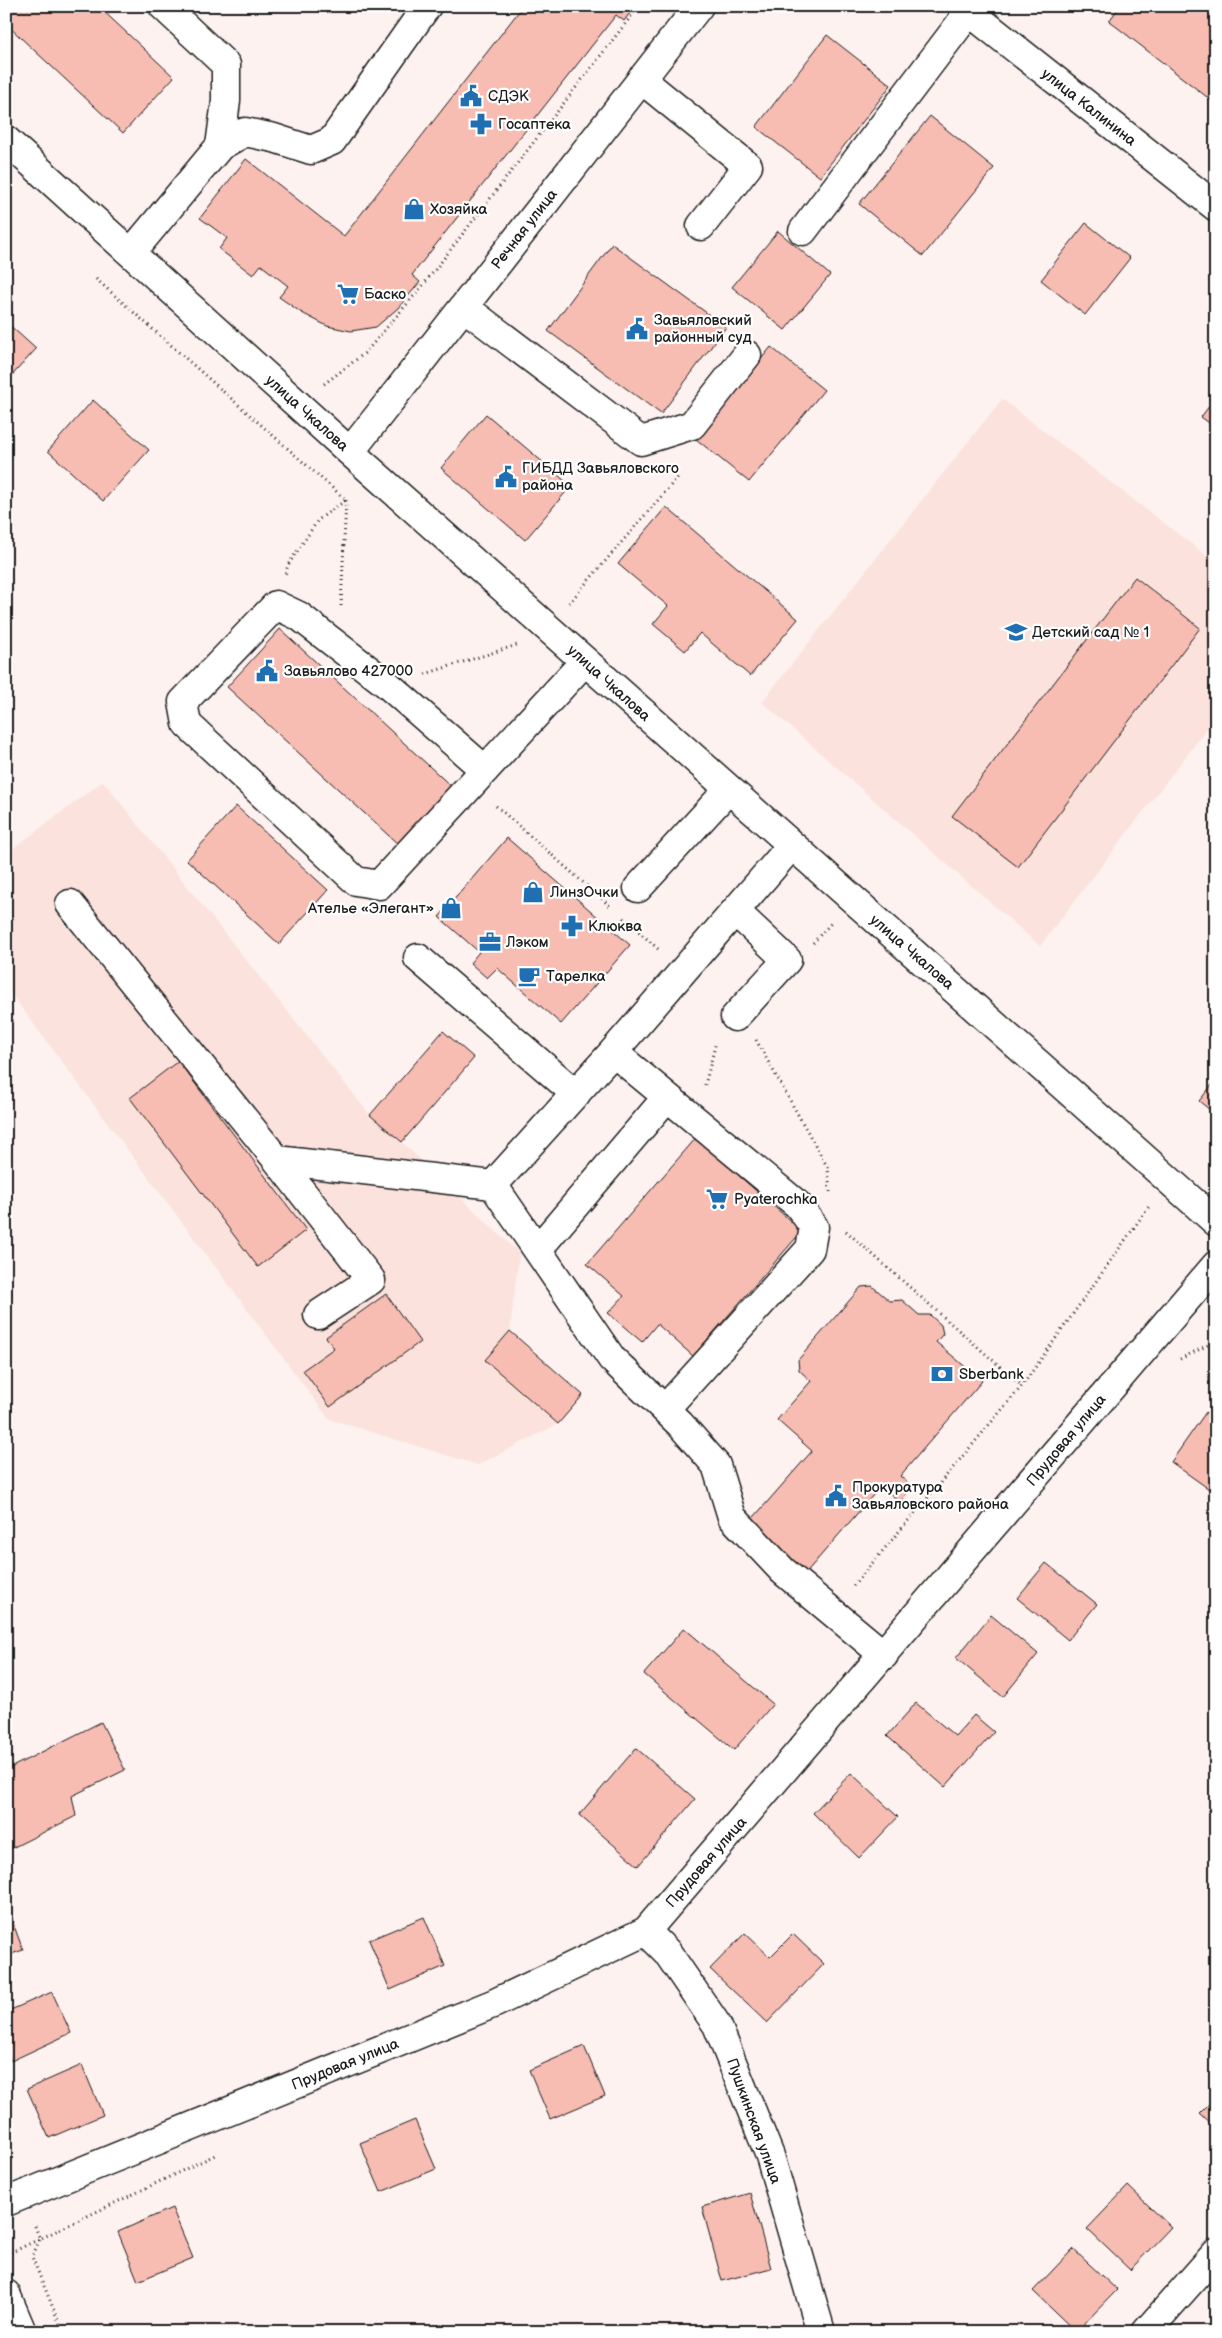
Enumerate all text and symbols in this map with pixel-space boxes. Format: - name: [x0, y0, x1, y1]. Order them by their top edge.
- street label: улица Калинина: [1037, 64, 1140, 150]
- public building icon: СДЭК: [458, 83, 484, 109]
- place label: СДЭК: [488, 87, 529, 106]
- pharmacy icon: Госаптека: [468, 111, 494, 137]
- place label: Госаптека: [498, 115, 571, 134]
- street label: Речная улица: [487, 185, 562, 273]
- shop icon: Хозяйка: [401, 196, 427, 222]
- place label: Хозяйка: [430, 200, 488, 219]
- supermarket icon: Баско: [335, 281, 361, 307]
- place label: Баско: [364, 285, 406, 304]
- place label: Завьяловский районный суд: [654, 311, 752, 347]
- public building icon: Завьяловский районный суд: [624, 316, 650, 342]
- street label: улица Чкалова: [261, 371, 352, 456]
- place label: ГИБДД Завьяловского района: [522, 459, 679, 495]
- public building icon: ГИБДД Завьяловского района: [493, 464, 519, 490]
- school or university icon: Детский сад № 1: [1003, 619, 1029, 645]
- place label: Детский сад № 1: [1032, 623, 1149, 642]
- street label: улица Чкалова: [563, 641, 654, 726]
- public building icon: Завьялово 427000: [254, 658, 280, 684]
- place label: Завьялово 427000: [284, 662, 413, 681]
- shop icon: ЛинзОчки: [520, 879, 546, 905]
- place label: ЛинзОчки: [549, 883, 619, 902]
- shop icon: Ателье «Элегант»: [438, 895, 464, 921]
- place label: Ателье «Элегант»: [307, 899, 434, 918]
- street label: улица Чкалова: [866, 911, 958, 994]
- pharmacy icon: Клюква: [559, 913, 585, 939]
- place label: Клюква: [588, 917, 642, 936]
- office icon: Лэком: [477, 929, 503, 955]
- place label: Лэком: [505, 933, 549, 952]
- cafe icon: Тарелка: [516, 963, 542, 989]
- place label: Тарелка: [546, 967, 606, 986]
- supermarket icon: Pyaterochka: [704, 1186, 730, 1212]
- place label: Pyaterochka: [734, 1190, 817, 1209]
- bank icon: Sberbank: [929, 1361, 955, 1387]
- place label: Sberbank: [959, 1365, 1024, 1384]
- street label: Прудовая улица: [1022, 1390, 1110, 1490]
- place label: Прокуратура Завьяловского района: [852, 1478, 1009, 1514]
- public building icon: Прокуратура Завьяловского района: [823, 1483, 849, 1509]
- street label: Прудовая улица: [662, 1813, 751, 1912]
- street label: Прудовая улица: [289, 2034, 402, 2095]
- street label: Пушкинская улица: [722, 2056, 785, 2187]

